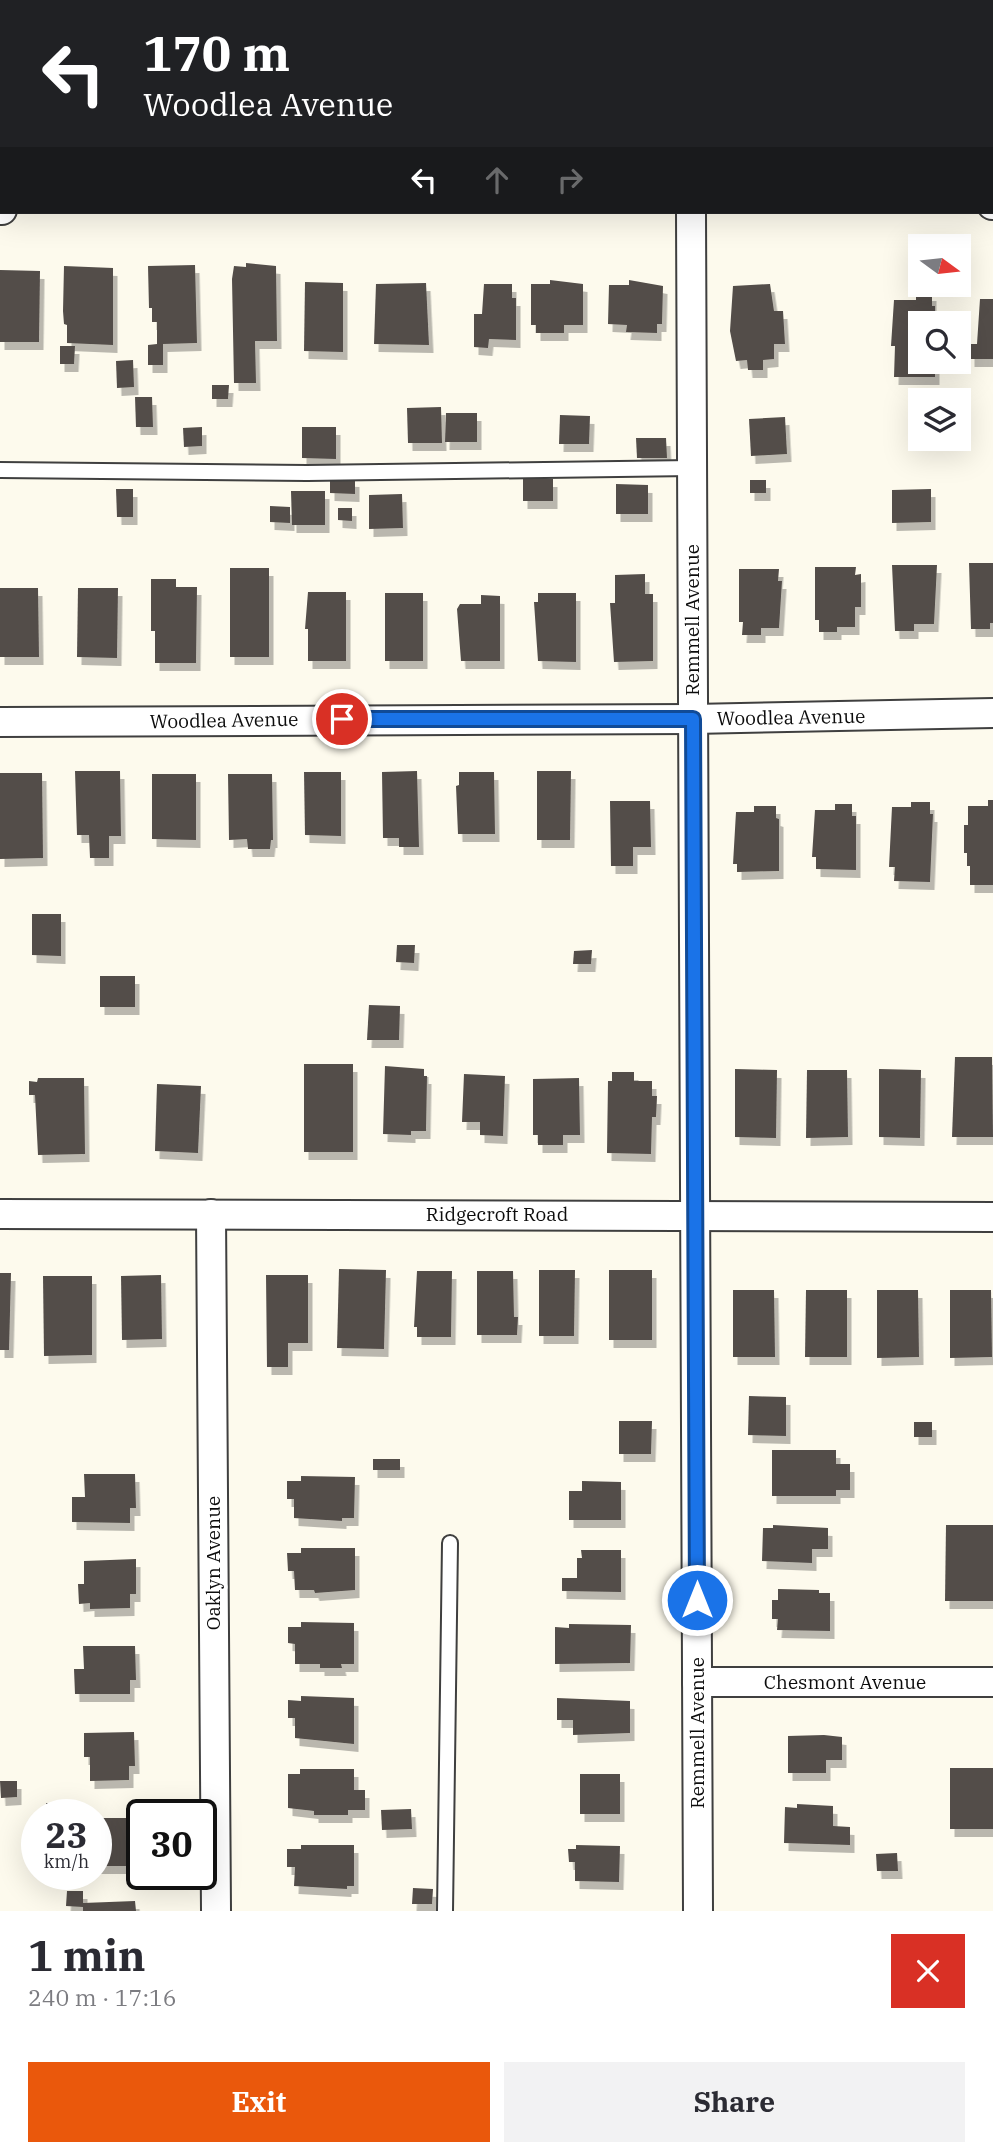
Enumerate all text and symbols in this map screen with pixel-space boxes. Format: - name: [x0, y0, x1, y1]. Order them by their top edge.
- text: 170 m: [143, 21, 290, 84]
- icon: left: [28, 28, 119, 119]
- text: Woodlea Avenue: [143, 83, 393, 125]
- icon: left: [405, 161, 443, 199]
- icon: ahead: [478, 161, 516, 199]
- icon: right: [551, 161, 589, 199]
- north arrow: [908, 234, 971, 298]
- map controls: [908, 234, 971, 451]
- button: search: [908, 311, 971, 374]
- button: layers: [908, 388, 971, 451]
- street label: Remmell Avenue: [680, 544, 704, 696]
- pin: [312, 689, 372, 749]
- icon: arrive: [323, 700, 361, 738]
- street label: Woodlea Avenue: [717, 704, 865, 730]
- street label: Woodlea Avenue: [150, 707, 298, 733]
- street label: Ridgecroft Road: [426, 1202, 568, 1226]
- street label: Oaklyn Avenue: [201, 1496, 225, 1630]
- position arrow: [660, 1563, 734, 1637]
- street label: Remmell Avenue: [685, 1657, 709, 1809]
- street label: Chesmont Avenue: [764, 1670, 926, 1694]
- speed limit sign: 30: [126, 1799, 217, 1890]
- text: 23: [45, 1812, 88, 1858]
- text: km/h: [44, 1850, 89, 1873]
- text: 1 min: [28, 1928, 146, 1983]
- button: close: [891, 1934, 965, 2008]
- text: 240 m · 17:16: [28, 1982, 177, 2012]
- button: Exit: [28, 2062, 490, 2142]
- button: Share: [504, 2062, 965, 2142]

